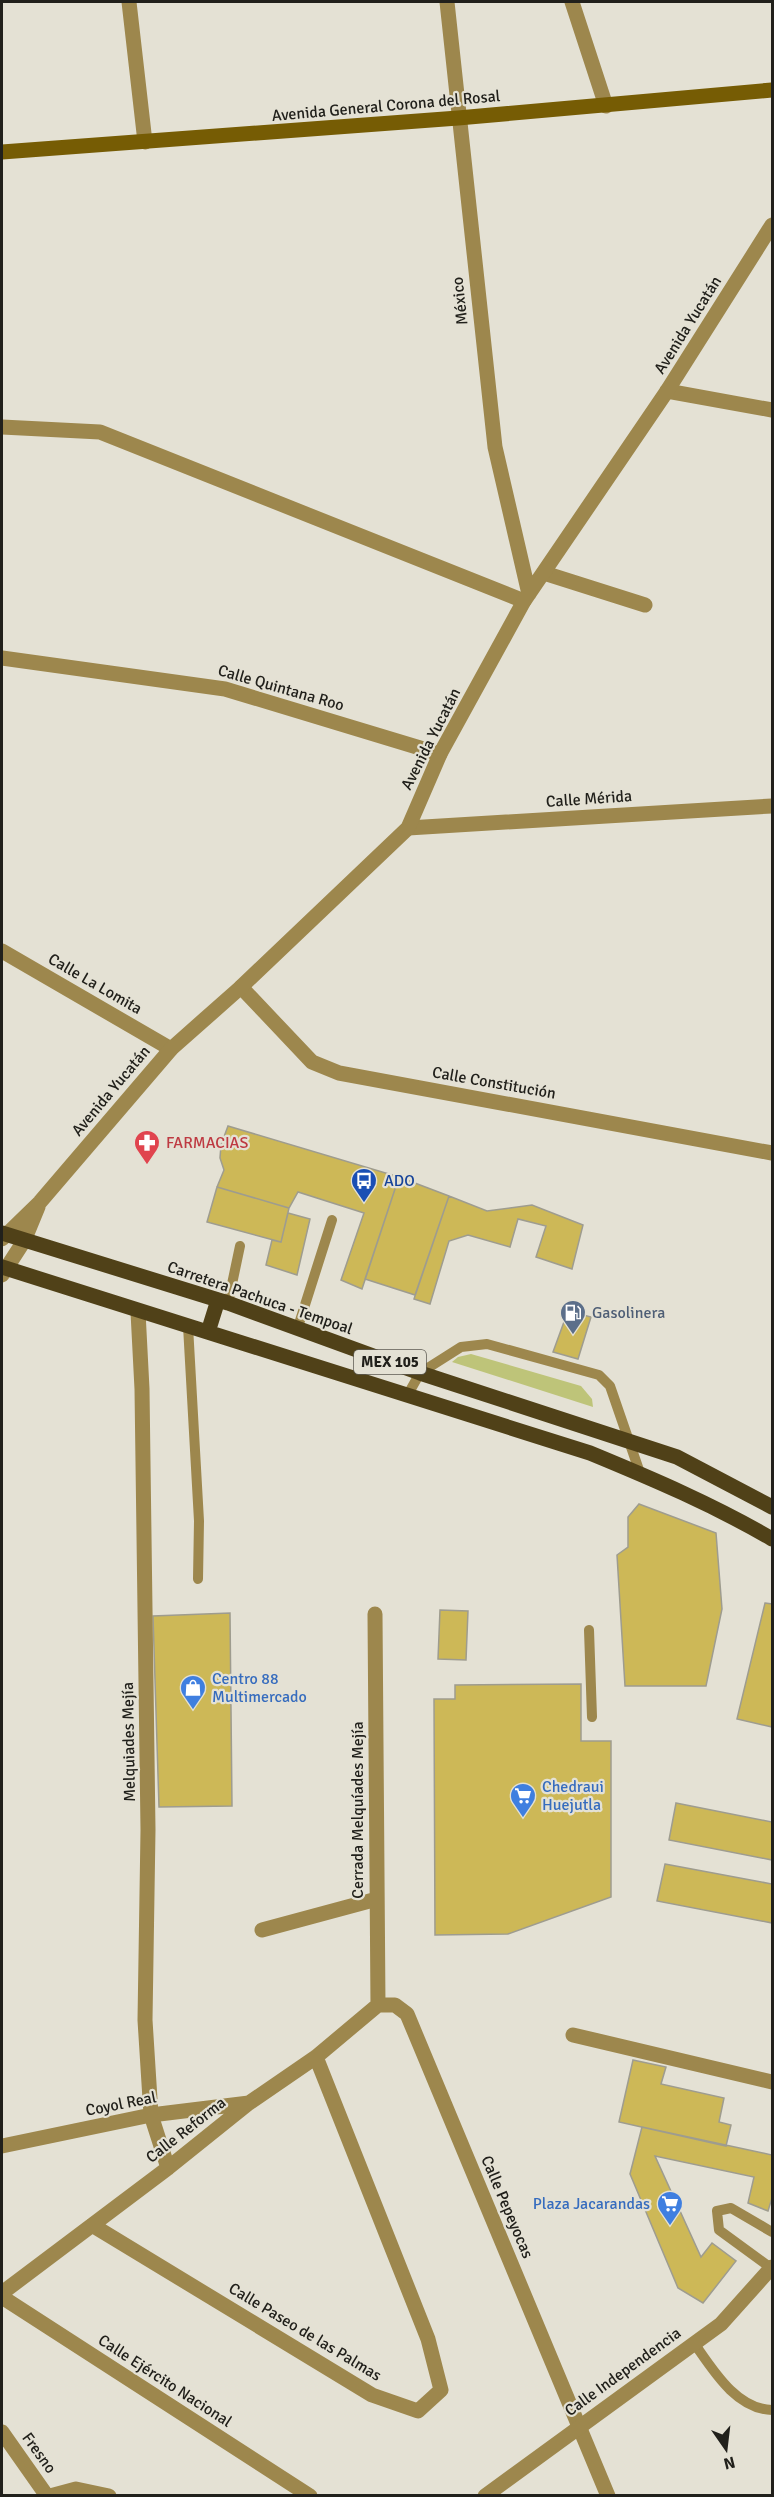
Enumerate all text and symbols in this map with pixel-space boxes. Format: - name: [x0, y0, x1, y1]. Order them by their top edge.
- street label: Avenida General Corona del Rosal: [271, 86, 501, 126]
- street label: Avenida Yucatán: [650, 272, 726, 378]
- street label: México: [448, 276, 472, 326]
- street label: Calle Quintana Roo: [215, 660, 347, 716]
- street label: Avenida Yucatán: [397, 685, 465, 793]
- street label: Calle Mérida: [545, 786, 633, 812]
- street label: Calle La Lomita: [45, 949, 145, 1019]
- street label: Avenida Yucatán: [67, 1042, 155, 1140]
- street label: Calle Constitución: [431, 1062, 557, 1104]
- pharmacy icon: FARMACIAS: [132, 1128, 162, 1166]
- place label: FARMACIAS: [166, 1133, 248, 1153]
- bus stop icon: ADO: [349, 1166, 379, 1204]
- place label: ADO: [384, 1171, 415, 1191]
- street label: Carretera Pachuca - Tempoal: [165, 1257, 356, 1339]
- fuel station icon: Gasolinera: [558, 1298, 588, 1336]
- place label: Gasolinera: [592, 1303, 665, 1323]
- road number: MEX 105: [354, 1350, 426, 1374]
- place label: Centro 88 Multimercado: [212, 1669, 307, 1707]
- shop icon: Centro 88 Multimercado: [178, 1673, 208, 1711]
- street label: Melquiades Mejía: [118, 1682, 140, 1802]
- street label: Cerrada Melquíades Mejía: [348, 1721, 368, 1899]
- place label: Chedraui Huejutla: [542, 1777, 604, 1815]
- supermarket icon: Chedraui Huejutla: [508, 1781, 538, 1819]
- street label: Coyol Real: [84, 2087, 158, 2121]
- street label: Calle Reforma: [142, 2093, 230, 2167]
- street label: Calle Pepeyocas: [476, 2153, 538, 2261]
- supermarket icon: Plaza Jacarandas: [655, 2189, 685, 2227]
- place label: Plaza Jacarandas: [533, 2194, 650, 2214]
- street label: Calle Paseo de las Palmas: [225, 2278, 385, 2386]
- street label: Calle Independencia: [561, 2323, 685, 2421]
- street label: Calle Ejército Nacional: [94, 2330, 236, 2432]
- north arrow: [696, 2419, 756, 2479]
- street label: Fresno: [18, 2429, 60, 2477]
- text: N: [722, 2452, 737, 2474]

